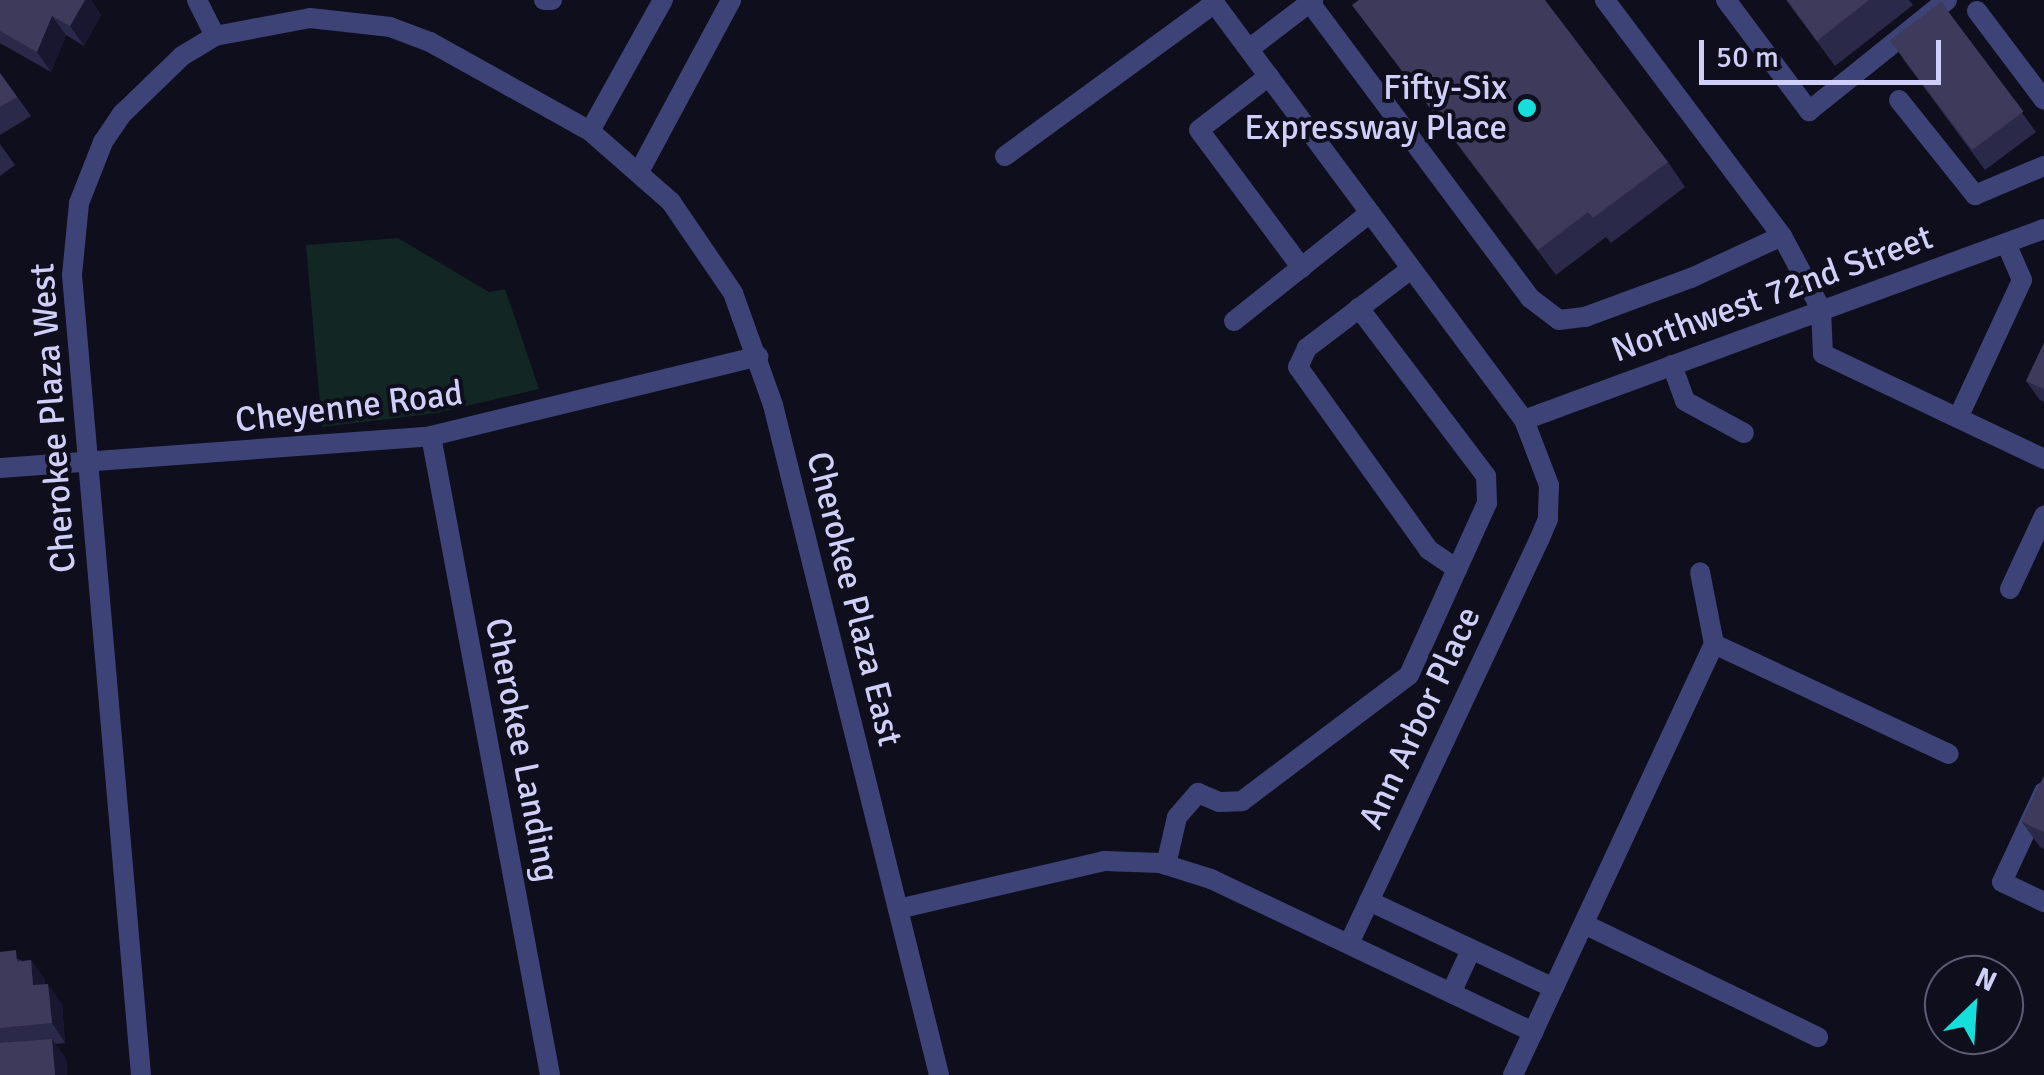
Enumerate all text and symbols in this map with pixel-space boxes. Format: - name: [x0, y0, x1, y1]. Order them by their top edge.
- scale bar: [1704, 20, 1946, 82]
- text: 50 m: [1716, 39, 1779, 76]
- place label: Fifty-Six Expressway Place: [1244, 67, 1507, 149]
- marker: Fifty-Six Expressway Place: [1516, 97, 1538, 119]
- street label: Northwest 72nd Street: [1606, 216, 1938, 372]
- street label: Cherokee Plaza West: [21, 262, 85, 574]
- street label: Cheyenne Road: [233, 372, 465, 442]
- street label: Cherokee Plaza East: [797, 448, 911, 750]
- street label: Ann Arbor Place: [1350, 600, 1490, 836]
- street label: Cherokee Landing: [476, 614, 568, 886]
- north arrow: [1924, 955, 2024, 1055]
- text: N: [1970, 960, 2002, 999]

